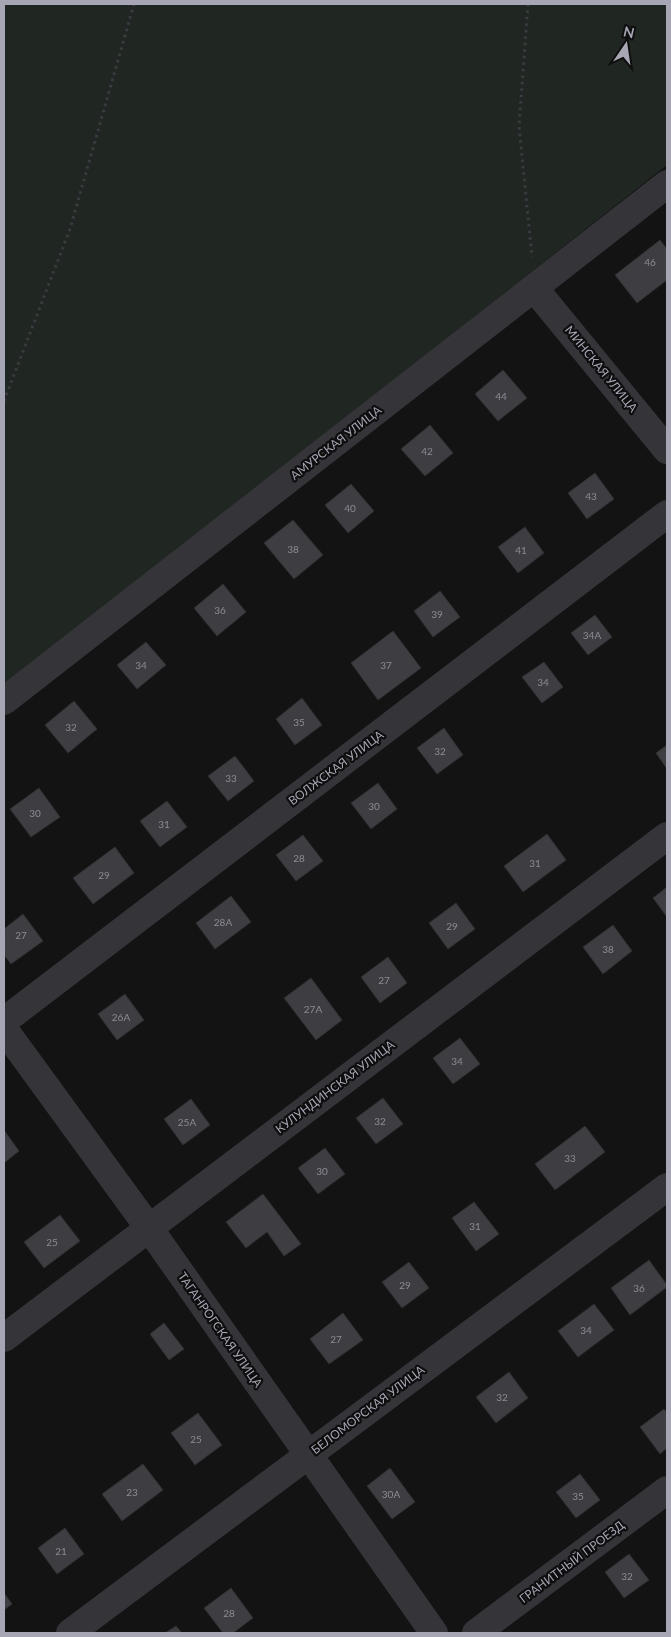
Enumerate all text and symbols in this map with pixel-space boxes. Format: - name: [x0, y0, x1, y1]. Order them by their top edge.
- north arrow: [601, 20, 651, 70]
- text: N: [622, 22, 636, 41]
- house number: 46: [644, 256, 656, 268]
- street label: МИНСКАЯ УЛИЦА: [562, 322, 641, 416]
- house number: 44: [495, 390, 507, 402]
- street label: АМУРСКАЯ УЛИЦА: [287, 402, 385, 483]
- house number: 42: [421, 445, 433, 457]
- house number: 43: [585, 490, 597, 502]
- house number: 40: [344, 502, 356, 514]
- house number: 38: [287, 543, 299, 555]
- house number: 41: [515, 544, 527, 556]
- house number: 36: [214, 604, 226, 616]
- house number: 39: [431, 608, 443, 620]
- house number: 34А: [583, 629, 601, 641]
- house number: 34: [135, 659, 147, 671]
- house number: 37: [380, 659, 392, 671]
- house number: 34: [537, 676, 549, 688]
- house number: 35: [293, 716, 305, 728]
- house number: 32: [65, 721, 77, 733]
- street label: ВОЛЖСКАЯ УЛИЦА: [285, 726, 387, 808]
- house number: 32: [434, 745, 446, 757]
- house number: 33: [225, 772, 237, 784]
- house number: 30: [368, 800, 380, 812]
- house number: 30: [29, 807, 41, 819]
- house number: 31: [158, 818, 170, 830]
- house number: 28: [293, 852, 305, 864]
- house number: 31: [529, 857, 541, 869]
- house number: 29: [98, 869, 110, 881]
- house number: 28А: [214, 916, 232, 928]
- house number: 29: [446, 920, 458, 932]
- house number: 27: [15, 929, 27, 941]
- house number: 38: [602, 943, 614, 955]
- house number: 27: [378, 974, 390, 986]
- house number: 27А: [304, 1003, 322, 1015]
- house number: 26А: [112, 1011, 130, 1023]
- street label: КУЛУНДИНСКАЯ УЛИЦА: [272, 1036, 398, 1136]
- house number: 34: [451, 1055, 463, 1067]
- house number: 32: [374, 1115, 386, 1127]
- house number: 25А: [178, 1116, 196, 1128]
- house number: 33: [564, 1152, 576, 1164]
- house number: 30: [316, 1165, 328, 1177]
- house number: 31: [469, 1220, 481, 1232]
- house number: 25: [46, 1236, 58, 1248]
- street label: ТАГАНРОГСКАЯ УЛИЦА: [175, 1269, 266, 1391]
- house number: 29: [399, 1279, 411, 1291]
- house number: 36: [633, 1282, 645, 1294]
- house number: 34: [580, 1324, 592, 1336]
- house number: 27: [330, 1333, 342, 1345]
- street label: БЕЛОМОРСКАЯ УЛИЦА: [308, 1362, 428, 1457]
- house number: 32: [496, 1391, 508, 1403]
- house number: 25: [190, 1433, 202, 1445]
- house number: 23: [126, 1486, 138, 1498]
- house number: 30А: [382, 1488, 400, 1500]
- house number: 35: [572, 1490, 584, 1502]
- street label: ГРАНИТНЫЙ ПРОЕЗД: [516, 1517, 628, 1606]
- house number: 21: [55, 1545, 67, 1557]
- house number: 32: [621, 1570, 633, 1582]
- house number: 28: [223, 1607, 235, 1619]

